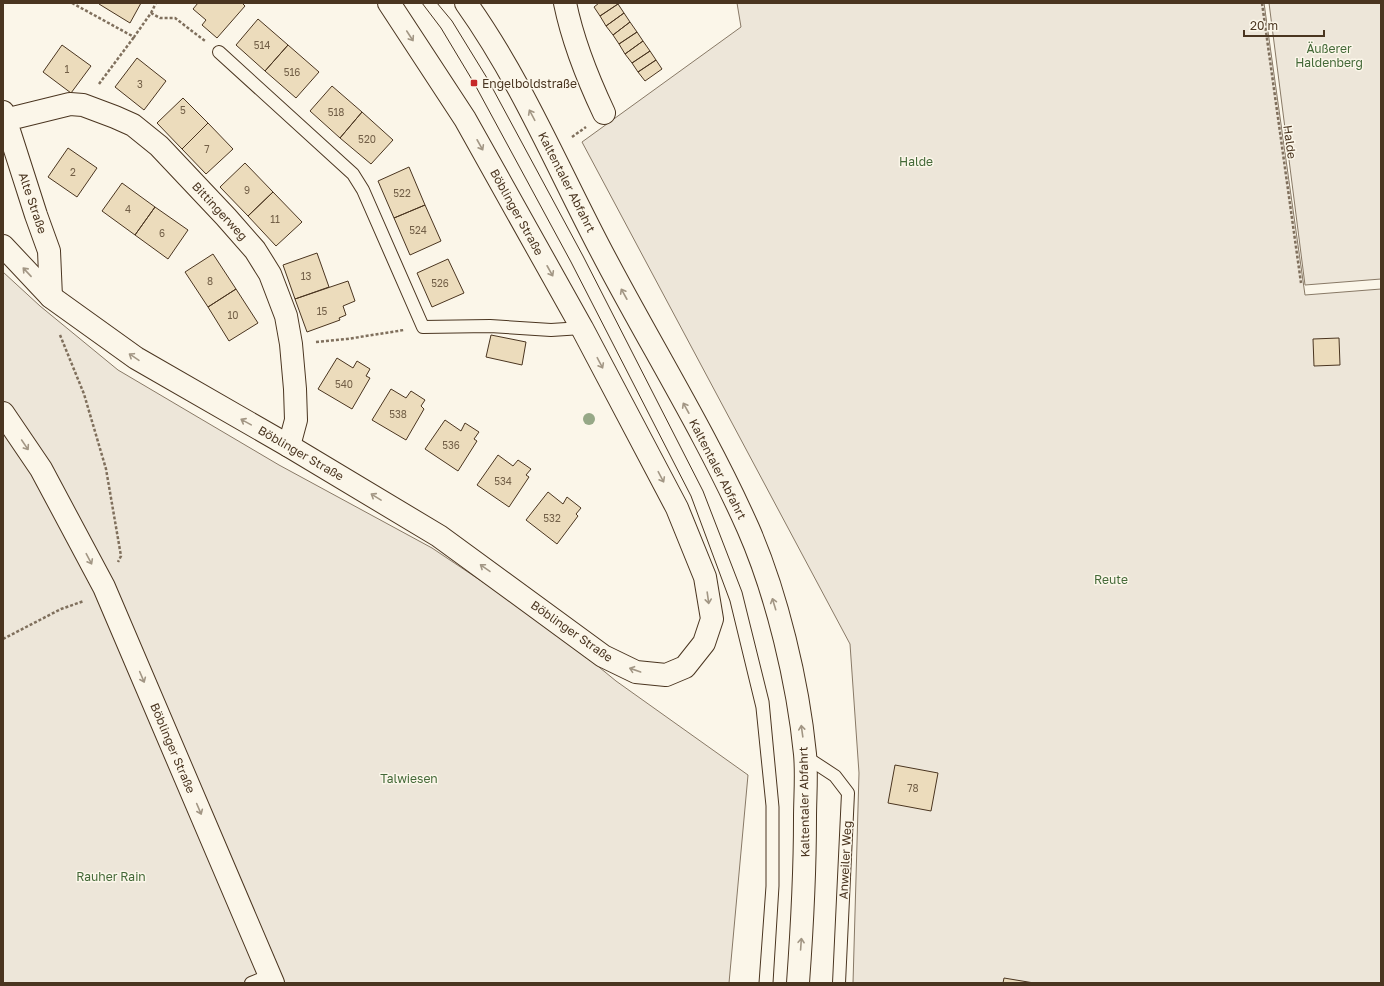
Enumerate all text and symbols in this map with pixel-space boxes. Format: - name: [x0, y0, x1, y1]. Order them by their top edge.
- scale bar: [1244, 12, 1324, 38]
- text: 20 m: [1250, 18, 1278, 33]
- one-way arrow: [406, 30, 415, 41]
- house number: 514: [254, 39, 270, 51]
- park label: Äußerer Haldenberg: [1295, 41, 1363, 70]
- house number: 1: [65, 63, 70, 75]
- house number: 516: [284, 66, 300, 78]
- place label: Engelboldstraße: [482, 76, 577, 91]
- house number: 3: [137, 78, 143, 90]
- marker: Engelboldstraße: [469, 78, 479, 88]
- house number: 5: [180, 104, 186, 116]
- house number: 518: [328, 106, 344, 118]
- one-way arrow: [528, 109, 536, 121]
- street label: Halde: [1280, 124, 1300, 160]
- street label: Kaltentaler Abfahrt: [535, 129, 599, 235]
- house number: 520: [358, 133, 376, 145]
- one-way arrow: [476, 139, 484, 151]
- house number: 7: [204, 143, 210, 155]
- park label: Halde: [899, 154, 933, 169]
- house number: 2: [70, 166, 76, 178]
- street label: Böblinger Straße: [487, 166, 547, 258]
- street label: Alte Straße: [16, 170, 50, 236]
- street label: Bittingerweg: [189, 179, 251, 243]
- house number: 9: [244, 184, 250, 196]
- house number: 522: [393, 187, 411, 199]
- house number: 4: [125, 203, 131, 215]
- house number: 11: [270, 213, 280, 225]
- house number: 524: [409, 224, 427, 236]
- house number: 6: [159, 227, 165, 239]
- one-way arrow: [547, 265, 554, 277]
- one-way arrow: [23, 267, 32, 277]
- house number: 13: [301, 270, 311, 282]
- house number: 8: [207, 275, 213, 287]
- house number: 526: [431, 277, 449, 289]
- one-way arrow: [620, 288, 628, 300]
- house number: 15: [317, 305, 328, 317]
- house number: 10: [227, 309, 239, 321]
- one-way arrow: [129, 353, 140, 361]
- one-way arrow: [597, 356, 604, 368]
- house number: 540: [335, 378, 353, 390]
- one-way arrow: [682, 402, 690, 414]
- house number: 538: [389, 408, 407, 420]
- street label: Kaltentaler Abfahrt: [686, 416, 750, 522]
- one-way arrow: [240, 417, 252, 425]
- street label: Böblinger Straße: [255, 422, 347, 484]
- house number: 536: [442, 439, 460, 451]
- one-way arrow: [21, 440, 29, 451]
- one-way arrow: [658, 471, 665, 483]
- house number: 534: [494, 475, 512, 487]
- one-way arrow: [371, 493, 382, 502]
- house number: 532: [543, 512, 561, 524]
- one-way arrow: [85, 552, 93, 564]
- one-way arrow: [480, 564, 491, 573]
- park label: Reute: [1094, 572, 1128, 587]
- one-way arrow: [704, 591, 712, 604]
- street label: Böblinger Straße: [528, 597, 616, 665]
- one-way arrow: [770, 598, 777, 611]
- one-way arrow: [628, 666, 641, 673]
- one-way arrow: [139, 670, 147, 682]
- street label: Böblinger Straße: [147, 701, 199, 795]
- one-way arrow: [798, 724, 806, 737]
- street label: Kaltentaler Abfahrt: [796, 746, 812, 858]
- park label: Talwiesen: [380, 771, 438, 786]
- house number: 78: [907, 782, 919, 794]
- one-way arrow: [196, 803, 203, 815]
- street label: Anweiler Weg: [835, 820, 855, 900]
- park label: Rauher Rain: [76, 869, 146, 884]
- one-way arrow: [797, 938, 804, 951]

